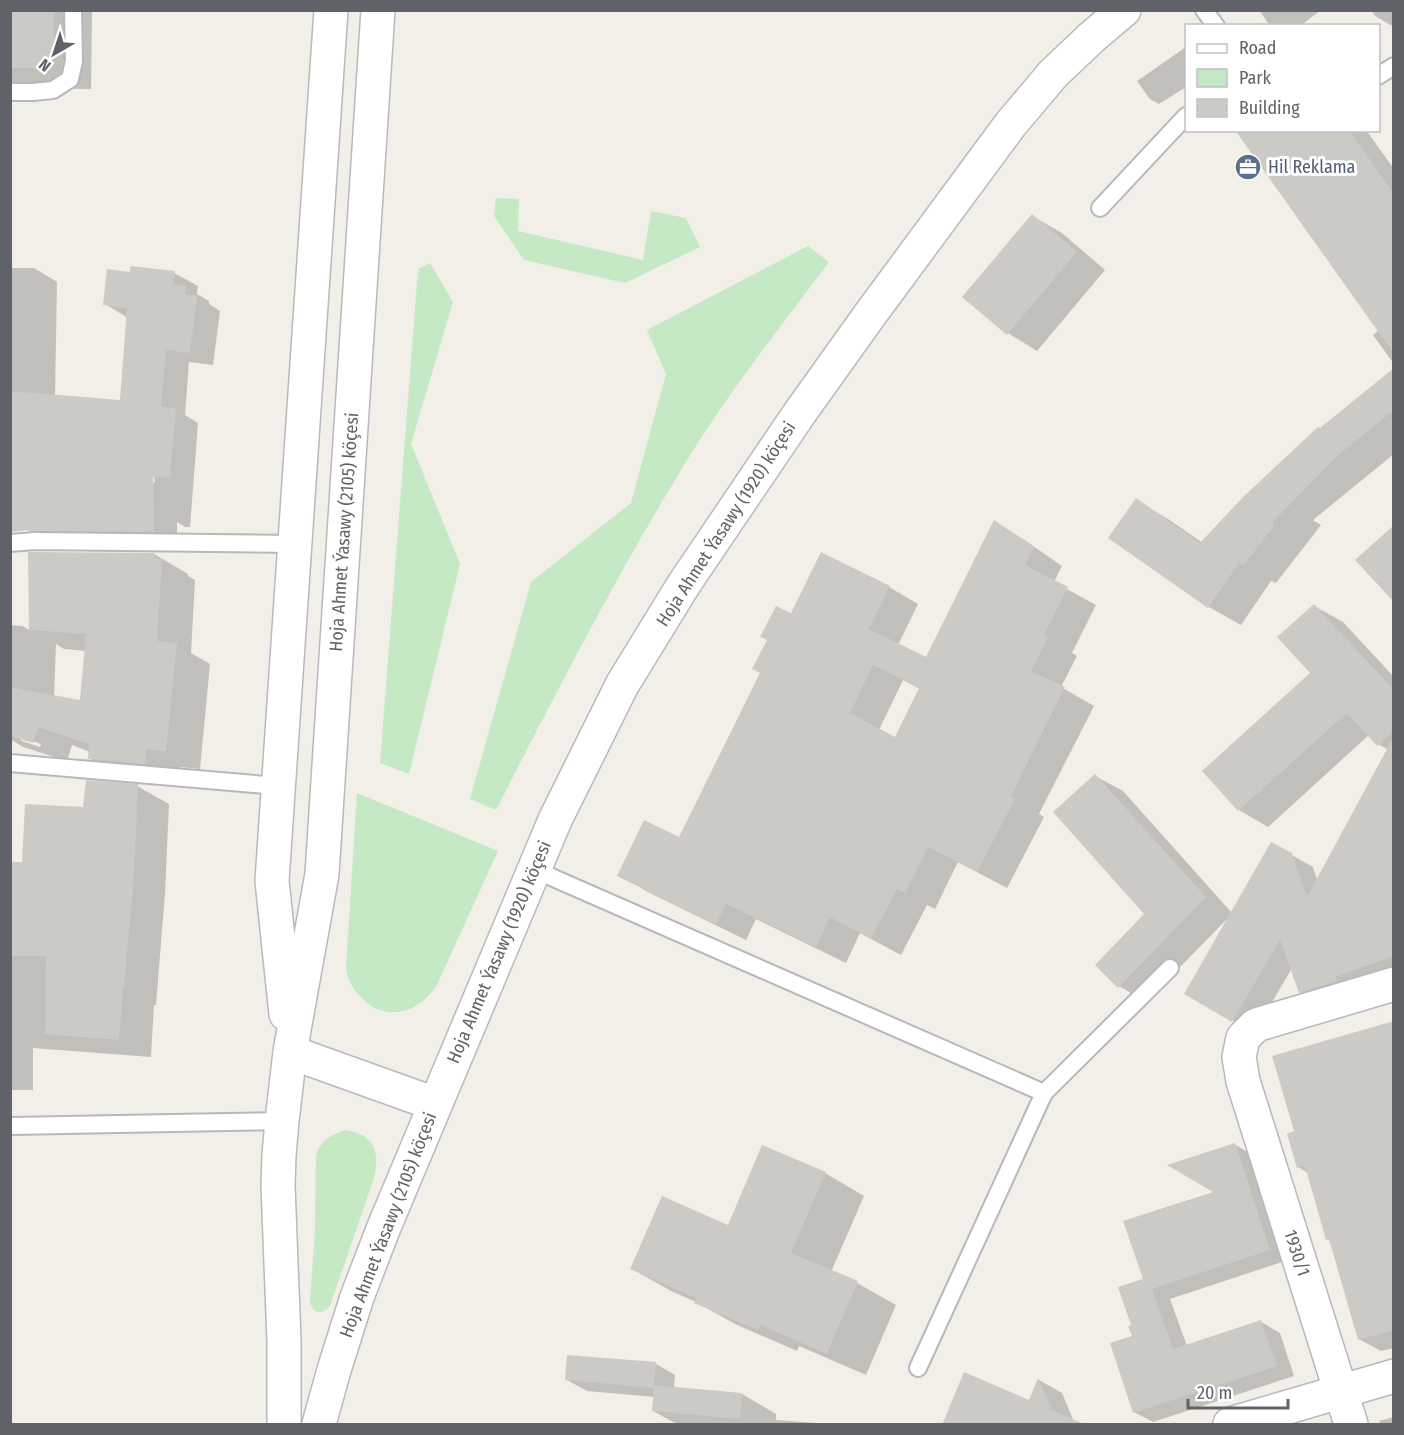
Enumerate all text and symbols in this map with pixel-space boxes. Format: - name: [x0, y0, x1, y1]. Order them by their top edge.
- north arrow: [24, 24, 84, 84]
- legend: [1185, 24, 1380, 132]
- text: Road: [1239, 37, 1276, 59]
- text: N: [35, 55, 55, 76]
- text: Park: [1239, 67, 1272, 89]
- text: Building: [1239, 97, 1300, 119]
- office icon: Hil Reklama: [1233, 152, 1263, 182]
- place label: Hil Reklama: [1268, 156, 1356, 178]
- street label: Hoja Ahmet Ýasawy (2105) köçesi: [324, 412, 363, 652]
- street label: Hoja Ahmet Ýasawy (1920) köçesi: [651, 417, 801, 631]
- street label: Hoja Ahmet Ýasawy (1920) köçesi: [441, 837, 556, 1067]
- street label: Hoja Ahmet Ýasawy (2105) köçesi: [334, 1109, 441, 1341]
- street label: 1930/1: [1279, 1227, 1315, 1279]
- scale bar: [1188, 1372, 1288, 1410]
- text: 20 m: [1197, 1382, 1232, 1404]

